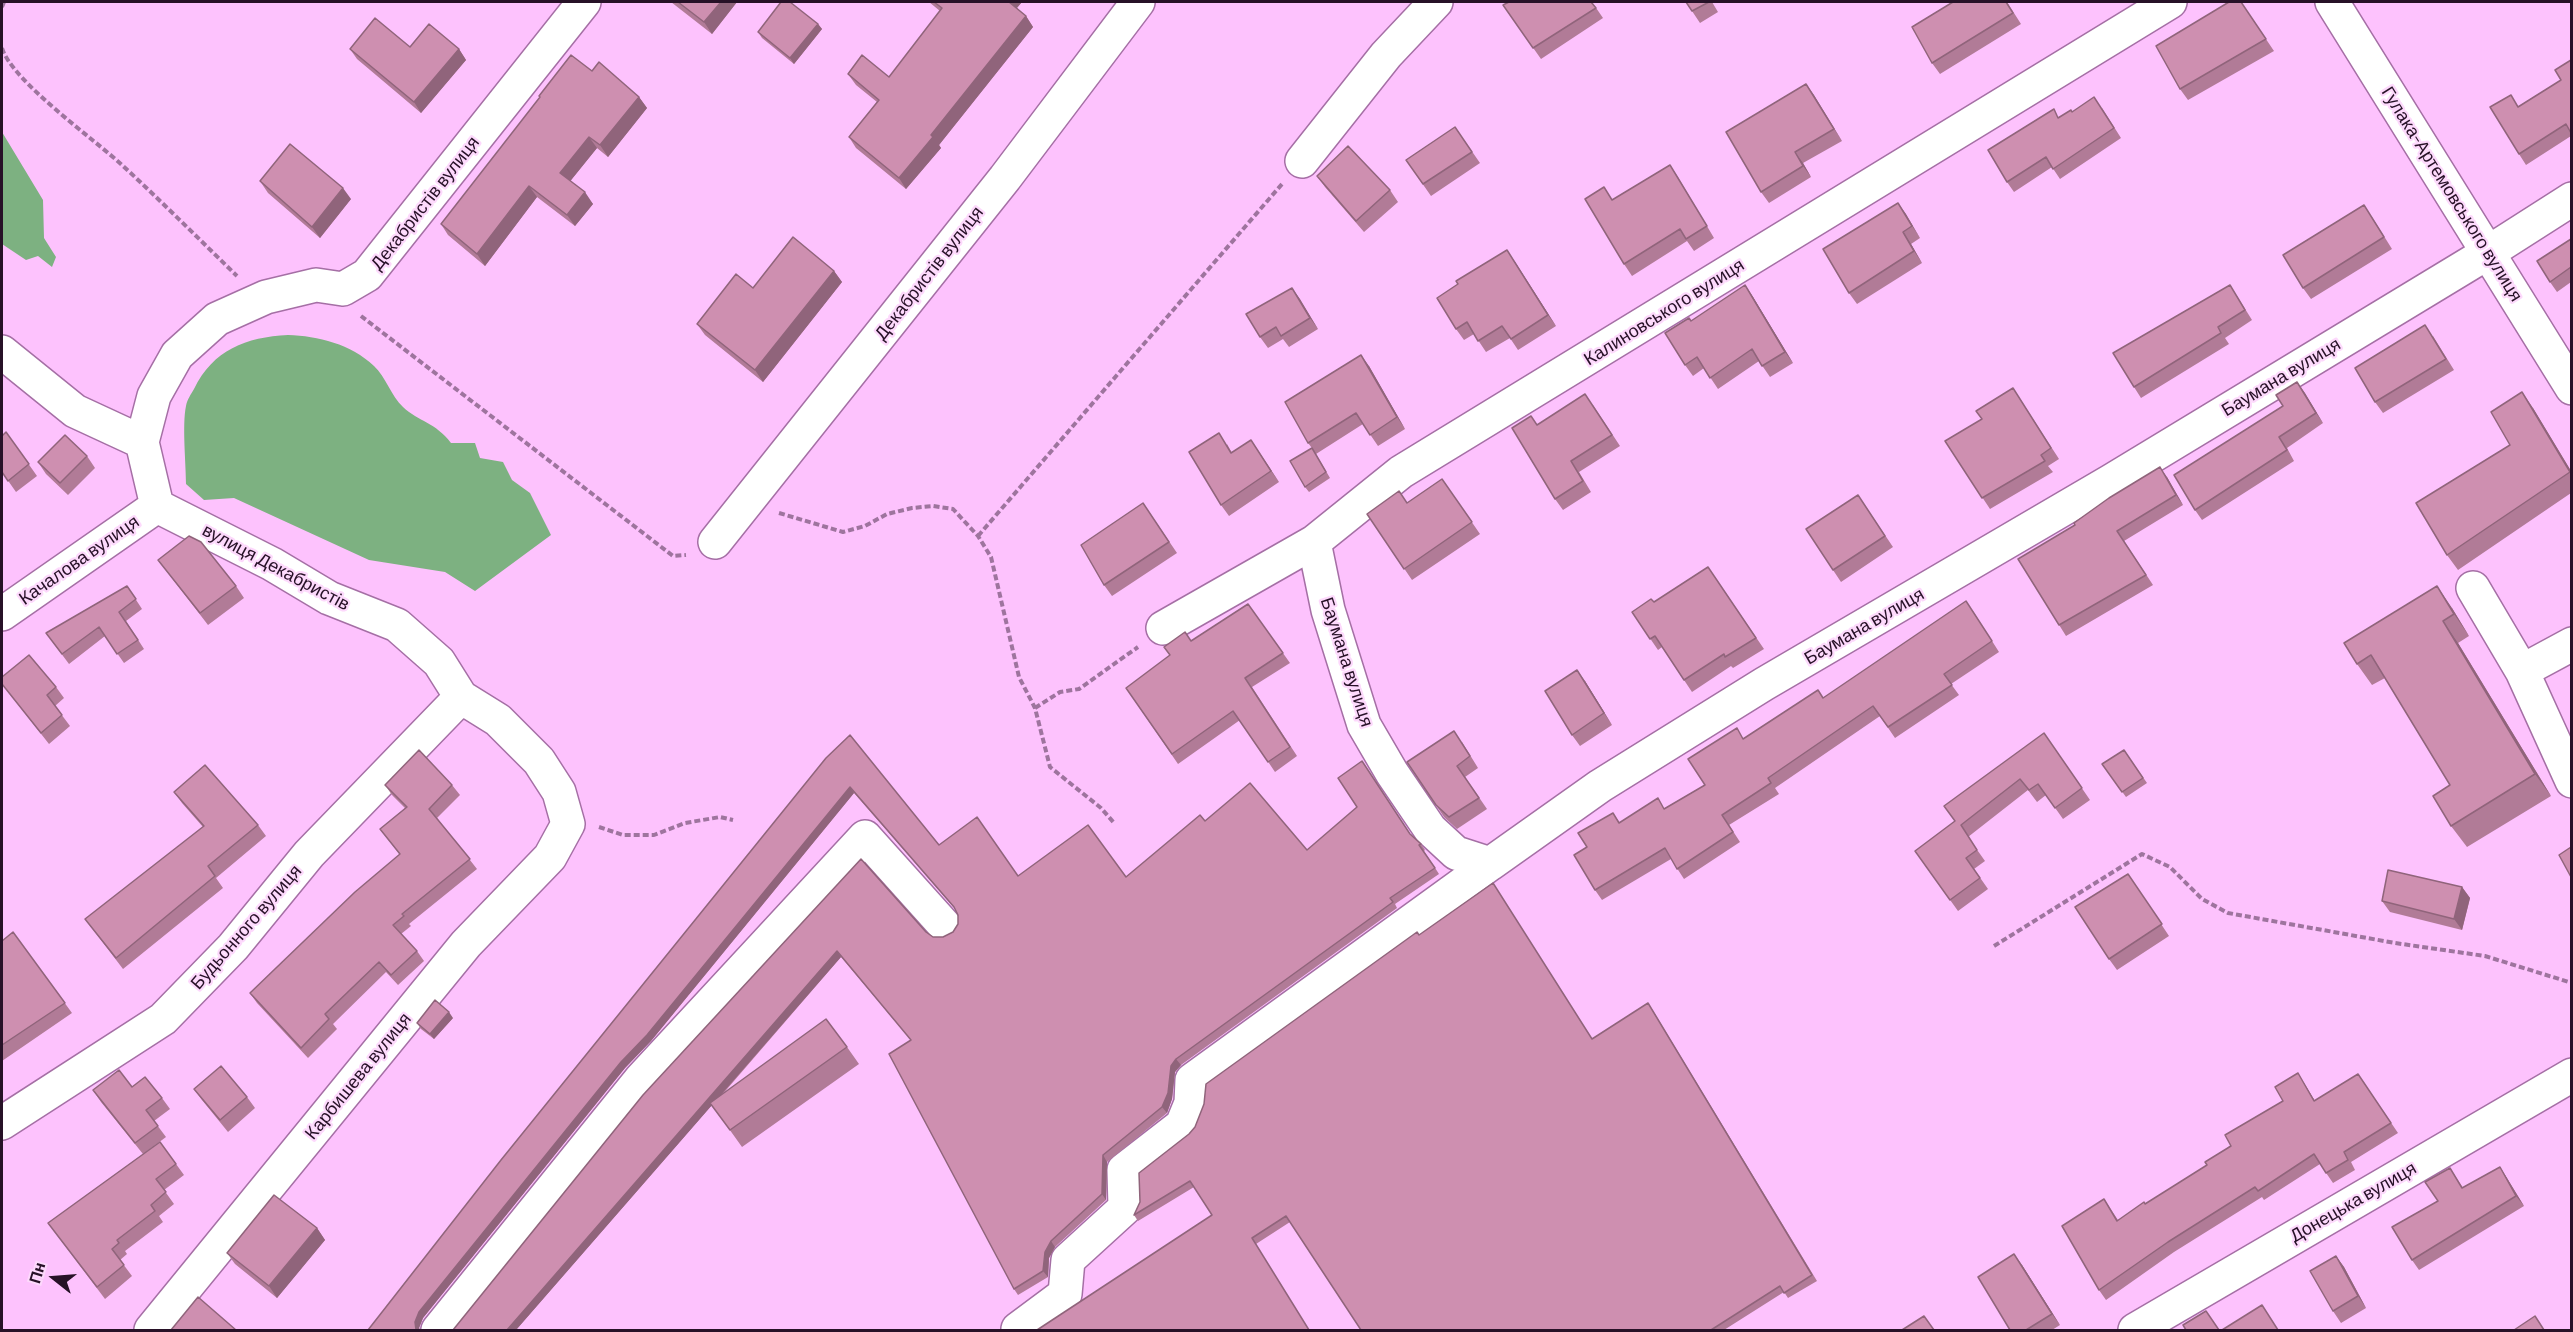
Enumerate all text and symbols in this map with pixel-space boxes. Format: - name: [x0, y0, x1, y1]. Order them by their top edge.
- street label: Гулака-Артемовського вулиця: [2377, 83, 2527, 305]
- street label: Декабристів вулиця: [366, 132, 484, 274]
- street label: Декабристів вулиця: [870, 202, 988, 344]
- street label: Калиновського вулиця: [1580, 254, 1748, 370]
- street label: Баумана вулиця: [2218, 333, 2344, 421]
- street label: Качалова вулиця: [15, 511, 143, 609]
- street label: вулиця Декабристів: [199, 519, 353, 615]
- street label: Баумана вулиця: [1800, 583, 1928, 669]
- street label: Баумана вулиця: [1316, 595, 1378, 729]
- street label: Будьонного вулиця: [186, 860, 306, 994]
- street label: Карбишева вулиця: [300, 1008, 416, 1144]
- street label: Донецька вулиця: [2286, 1157, 2420, 1247]
- north arrow: [24, 1248, 84, 1308]
- text: Пн: [24, 1260, 48, 1285]

